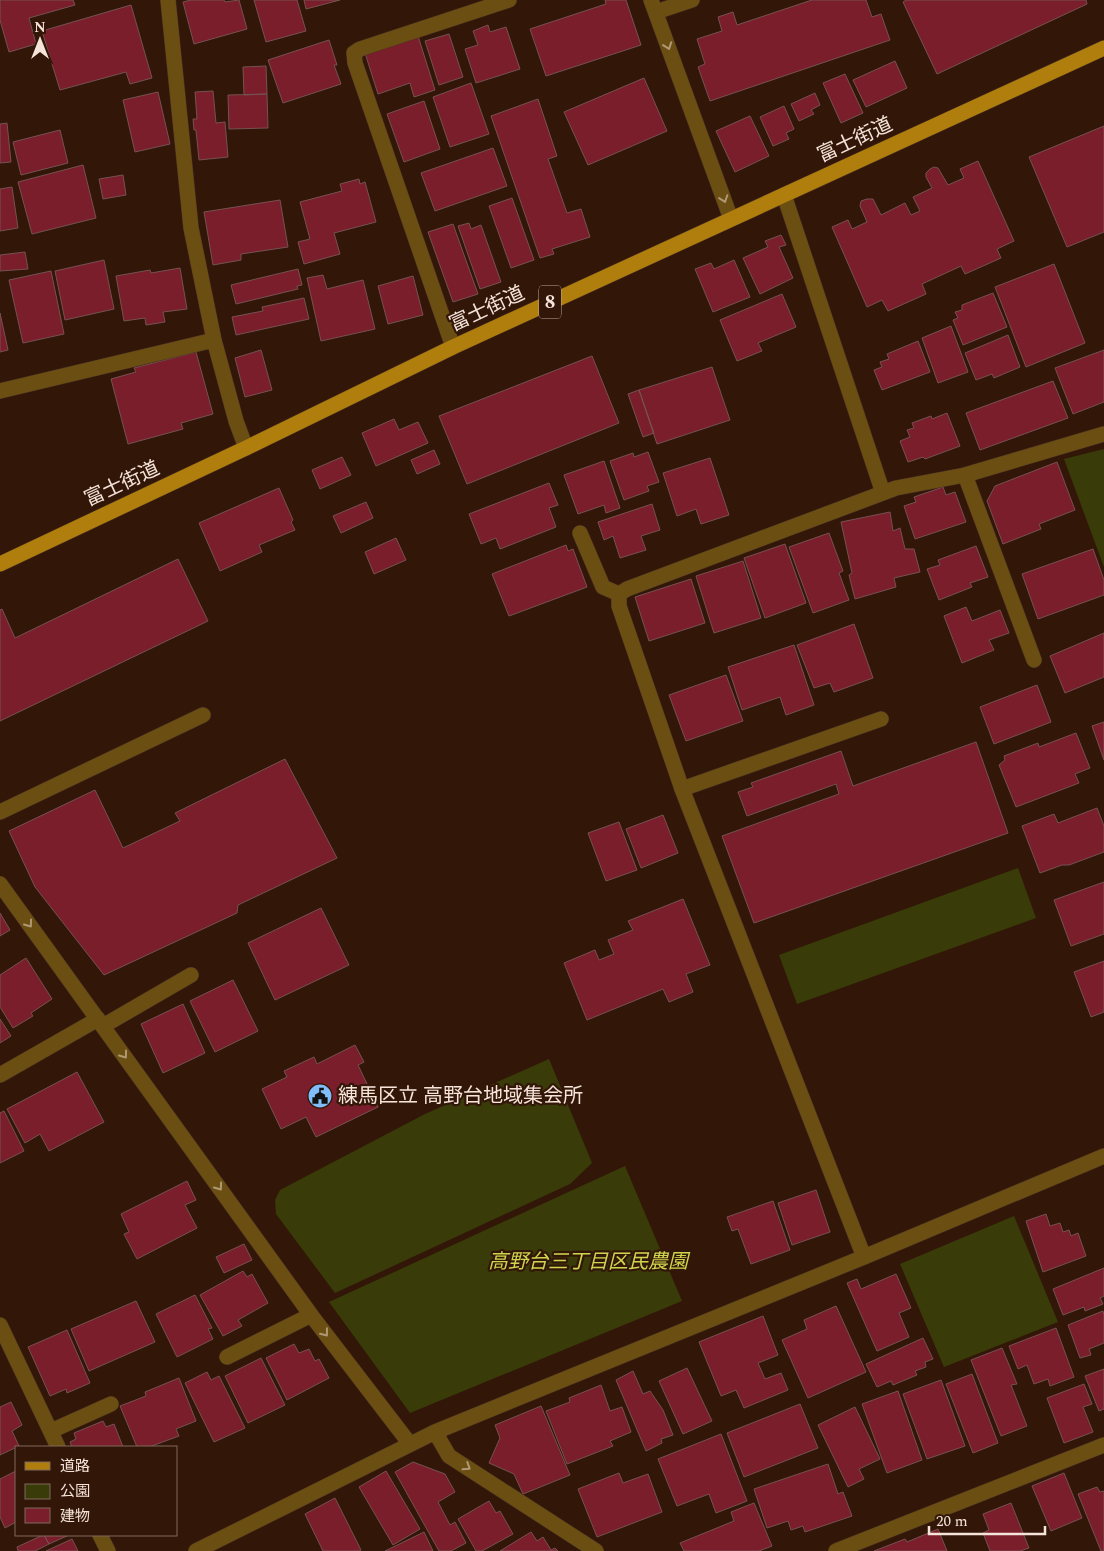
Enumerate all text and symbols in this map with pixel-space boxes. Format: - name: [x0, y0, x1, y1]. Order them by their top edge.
- north arrow: [15, 15, 65, 65]
- text: N: [34, 17, 46, 38]
- one-way arrow: [662, 41, 672, 50]
- street label: 富士街道: [812, 110, 898, 170]
- one-way arrow: [718, 194, 728, 202]
- street label: 富士街道: [444, 279, 530, 339]
- road number: 8: [539, 286, 561, 318]
- street label: 富士街道: [79, 454, 165, 514]
- one-way arrow: [23, 918, 32, 928]
- one-way arrow: [118, 1050, 127, 1059]
- place label: 練馬区立 高野台地域集会所: [338, 1081, 583, 1111]
- public building icon: 練馬区立 高野台地域集会所: [307, 1083, 333, 1109]
- one-way arrow: [213, 1181, 222, 1191]
- park label: 高野台三丁目区民農園: [488, 1247, 691, 1277]
- one-way arrow: [319, 1327, 327, 1336]
- legend: [15, 1446, 178, 1536]
- text: 道路: [60, 1455, 90, 1478]
- one-way arrow: [461, 1461, 470, 1470]
- text: 公園: [60, 1480, 90, 1503]
- scale bar: [929, 1504, 1045, 1536]
- text: 建物: [60, 1505, 90, 1528]
- text: 20 m: [936, 1510, 968, 1533]

